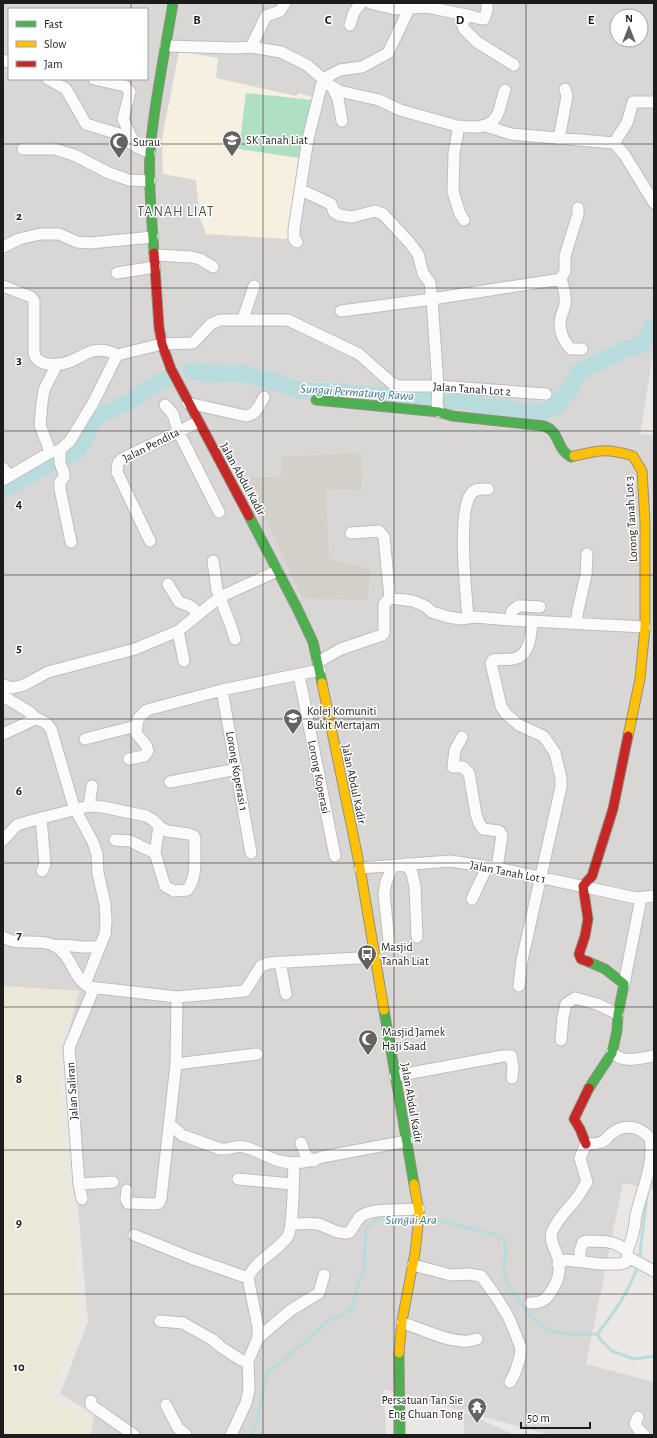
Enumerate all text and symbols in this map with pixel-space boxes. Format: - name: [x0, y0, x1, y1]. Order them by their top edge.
- legend: [8, 8, 148, 80]
- north arrow: [609, 8, 649, 48]
- text: N: [625, 13, 633, 24]
- text: B: [193, 14, 201, 27]
- text: C: [325, 14, 332, 27]
- text: D: [456, 14, 465, 27]
- text: E: [588, 14, 595, 27]
- text: Fast: [44, 18, 63, 30]
- text: Slow: [44, 38, 66, 50]
- text: Jam: [44, 58, 63, 70]
- school or university icon: SK Tanah Liat: [221, 129, 243, 157]
- mosque icon: Surau: [108, 131, 130, 159]
- place label: SK Tanah Liat: [246, 134, 308, 146]
- place label: Surau: [133, 136, 160, 148]
- district label: TANAH LIAT: [137, 205, 215, 219]
- text: 2: [16, 210, 22, 223]
- text: 3: [16, 354, 22, 367]
- street label: Jalan Tanah Lot 2: [433, 380, 512, 398]
- water label: Sungai Permatang Rawa: [300, 383, 415, 403]
- street label: Jalan Pendita: [121, 425, 182, 464]
- street label: Jalan Abdul Kadir: [218, 441, 268, 517]
- street label: Lorong Tanah Lot 3: [623, 476, 639, 562]
- text: 4: [16, 498, 23, 511]
- text: 5: [16, 642, 22, 655]
- place label: Kolej Komuniti Bukit Mertajam: [307, 705, 380, 732]
- school or university icon: Kolej Komuniti Bukit Mertajam: [282, 707, 304, 735]
- street label: Lorong Koperasi 1: [224, 730, 250, 812]
- street label: Lorong Koperasi: [306, 739, 332, 815]
- street label: Jalan Abdul Kadir: [340, 743, 368, 825]
- text: 6: [16, 785, 22, 798]
- street label: Jalan Tanah Lot 1: [469, 859, 547, 885]
- text: 7: [16, 929, 22, 942]
- place label: Masjid Tanah Liat: [381, 941, 429, 967]
- bus stop icon: Masjid Tanah Liat: [356, 943, 378, 971]
- place label: Masjid Jamek Haji Saad: [382, 1026, 446, 1053]
- mosque icon: Masjid Jamek Haji Saad: [357, 1028, 379, 1056]
- street label: Jalan Saliran: [64, 1062, 80, 1120]
- street label: Jalan Abdul Kadir: [399, 1062, 425, 1144]
- text: 8: [16, 1073, 22, 1086]
- water label: Sungai Ara: [385, 1214, 437, 1227]
- text: 9: [16, 1217, 22, 1230]
- text: 10: [13, 1361, 25, 1374]
- place label: Persatuan Tan Sie Eng Chuan Tong: [382, 1394, 463, 1420]
- temple icon: Persatuan Tan Sie Eng Chuan Tong: [466, 1396, 488, 1424]
- scale bar: [521, 1404, 590, 1430]
- text: 50 m: [527, 1412, 550, 1424]

